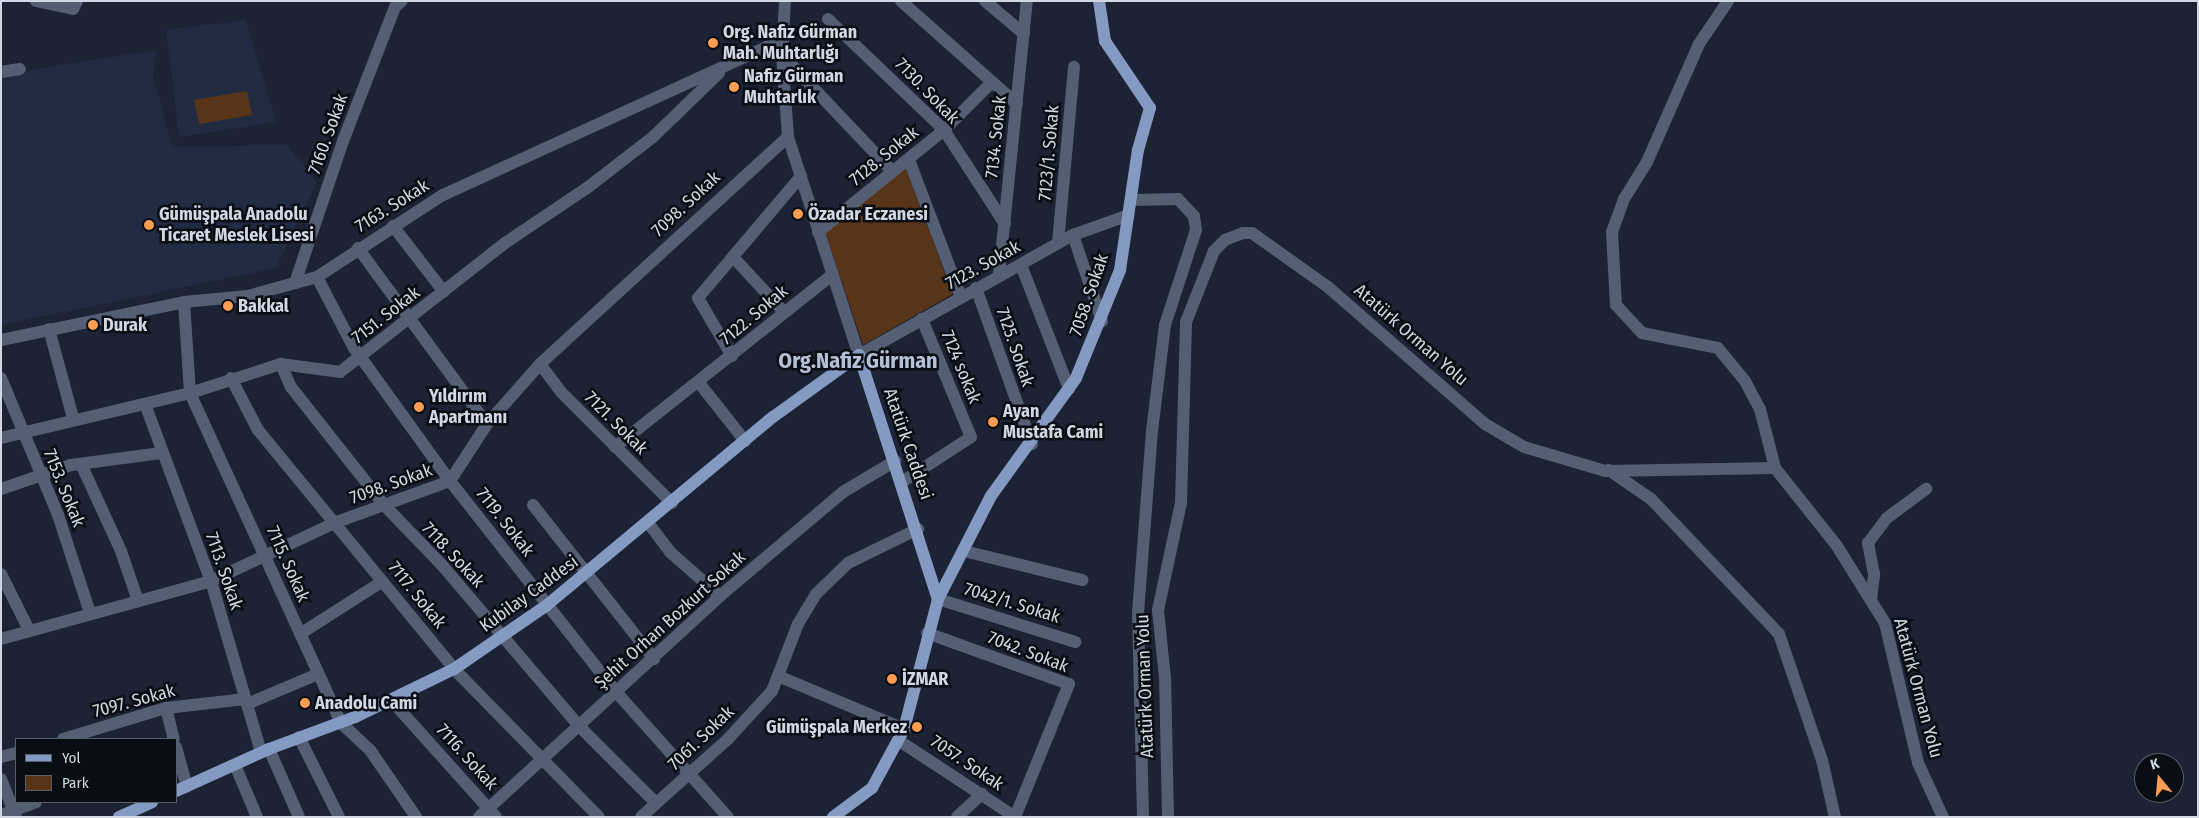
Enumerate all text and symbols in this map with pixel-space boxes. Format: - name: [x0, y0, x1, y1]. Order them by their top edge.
- place label: Org. Nafiz Gürman Mah. Muhtarlığı: [723, 22, 857, 64]
- marker: Org. Nafiz Gürman Mah. Muhtarlığı: [707, 37, 719, 49]
- street label: 7130. Sokak: [890, 54, 964, 128]
- place label: Nafiz Gürman Muhtarlık: [744, 66, 844, 108]
- marker: Nafiz Gürman Muhtarlık: [728, 81, 740, 93]
- street label: 7160. Sokak: [303, 91, 353, 177]
- street label: 7134. Sokak: [981, 95, 1011, 179]
- street label: 7123/1. Sokak: [1034, 104, 1064, 202]
- street label: 7128. Sokak: [845, 122, 923, 190]
- street label: 7098. Sokak: [647, 167, 725, 241]
- street label: 7163. Sokak: [351, 175, 433, 237]
- place label: Özadar Eczanesi: [808, 203, 928, 225]
- place label: Gümüşpala Anadolu Ticaret Meslek Lisesi: [159, 204, 314, 246]
- marker: Özadar Eczanesi: [792, 208, 804, 220]
- marker: Gümüşpala Anadolu Ticaret Meslek Lisesi: [143, 219, 155, 231]
- street label: 7123. Sokak: [942, 236, 1024, 294]
- street label: 7058. Sokak: [1065, 251, 1113, 339]
- street label: 7122. Sokak: [716, 280, 792, 350]
- street label: Atatürk Orman Yolu: [1350, 280, 1472, 390]
- street label: 7151. Sokak: [348, 282, 424, 348]
- place label: Bakkal: [238, 295, 289, 317]
- marker: Bakkal: [222, 300, 234, 312]
- street label: 7125. Sokak: [991, 305, 1039, 389]
- place label: Durak: [103, 314, 147, 336]
- marker: Durak: [87, 319, 99, 331]
- street label: 7124 sokak: [937, 327, 985, 407]
- district label: Org.Nafiz Gürman: [778, 348, 938, 374]
- street label: Atatürk Caddesi: [879, 385, 937, 503]
- place label: Yıldırım Apartmanı: [429, 386, 507, 428]
- street label: 7121. Sokak: [580, 387, 652, 459]
- marker: Yıldırım Apartmanı: [413, 401, 425, 413]
- place label: Ayan Mustafa Cami: [1003, 401, 1103, 444]
- marker: Ayan Mustafa Cami: [987, 416, 999, 428]
- street label: 7153. Sokak: [39, 446, 89, 530]
- street label: 7098. Sokak: [347, 459, 435, 509]
- street label: 7119. Sokak: [471, 483, 539, 561]
- street label: 7118. Sokak: [417, 518, 489, 592]
- street label: 7115. Sokak: [262, 523, 314, 605]
- street label: 7113. Sokak: [201, 529, 247, 613]
- street label: Şehit Orhan Bozkurt Sokak: [590, 547, 750, 693]
- street label: Kubilay Caddesi: [476, 551, 582, 637]
- street label: 7117. Sokak: [383, 557, 451, 633]
- street label: 7042/1. Sokak: [961, 578, 1063, 628]
- street label: Atatürk Orman Yolu: [1132, 614, 1158, 758]
- street label: Atatürk Orman Yolu: [1889, 616, 1947, 760]
- street label: 7042. Sokak: [985, 627, 1071, 677]
- place label: İZMAR: [902, 668, 948, 690]
- marker: İZMAR: [886, 673, 898, 685]
- street label: 7097. Sokak: [91, 680, 177, 722]
- place label: Anadolu Cami: [315, 692, 417, 714]
- marker: Anadolu Cami: [299, 697, 311, 709]
- street label: 7061. Sokak: [664, 701, 738, 775]
- place label: Gümüşpala Merkez: [766, 716, 907, 738]
- street label: 7116. Sokak: [432, 719, 502, 795]
- marker: Gümüşpala Merkez: [911, 721, 923, 733]
- street label: 7057. Sokak: [926, 731, 1008, 795]
- legend: [15, 738, 178, 803]
- text: Yol: [62, 749, 80, 767]
- north arrow: [2134, 753, 2184, 803]
- text: K: [2148, 755, 2161, 773]
- text: Park: [62, 774, 89, 792]

